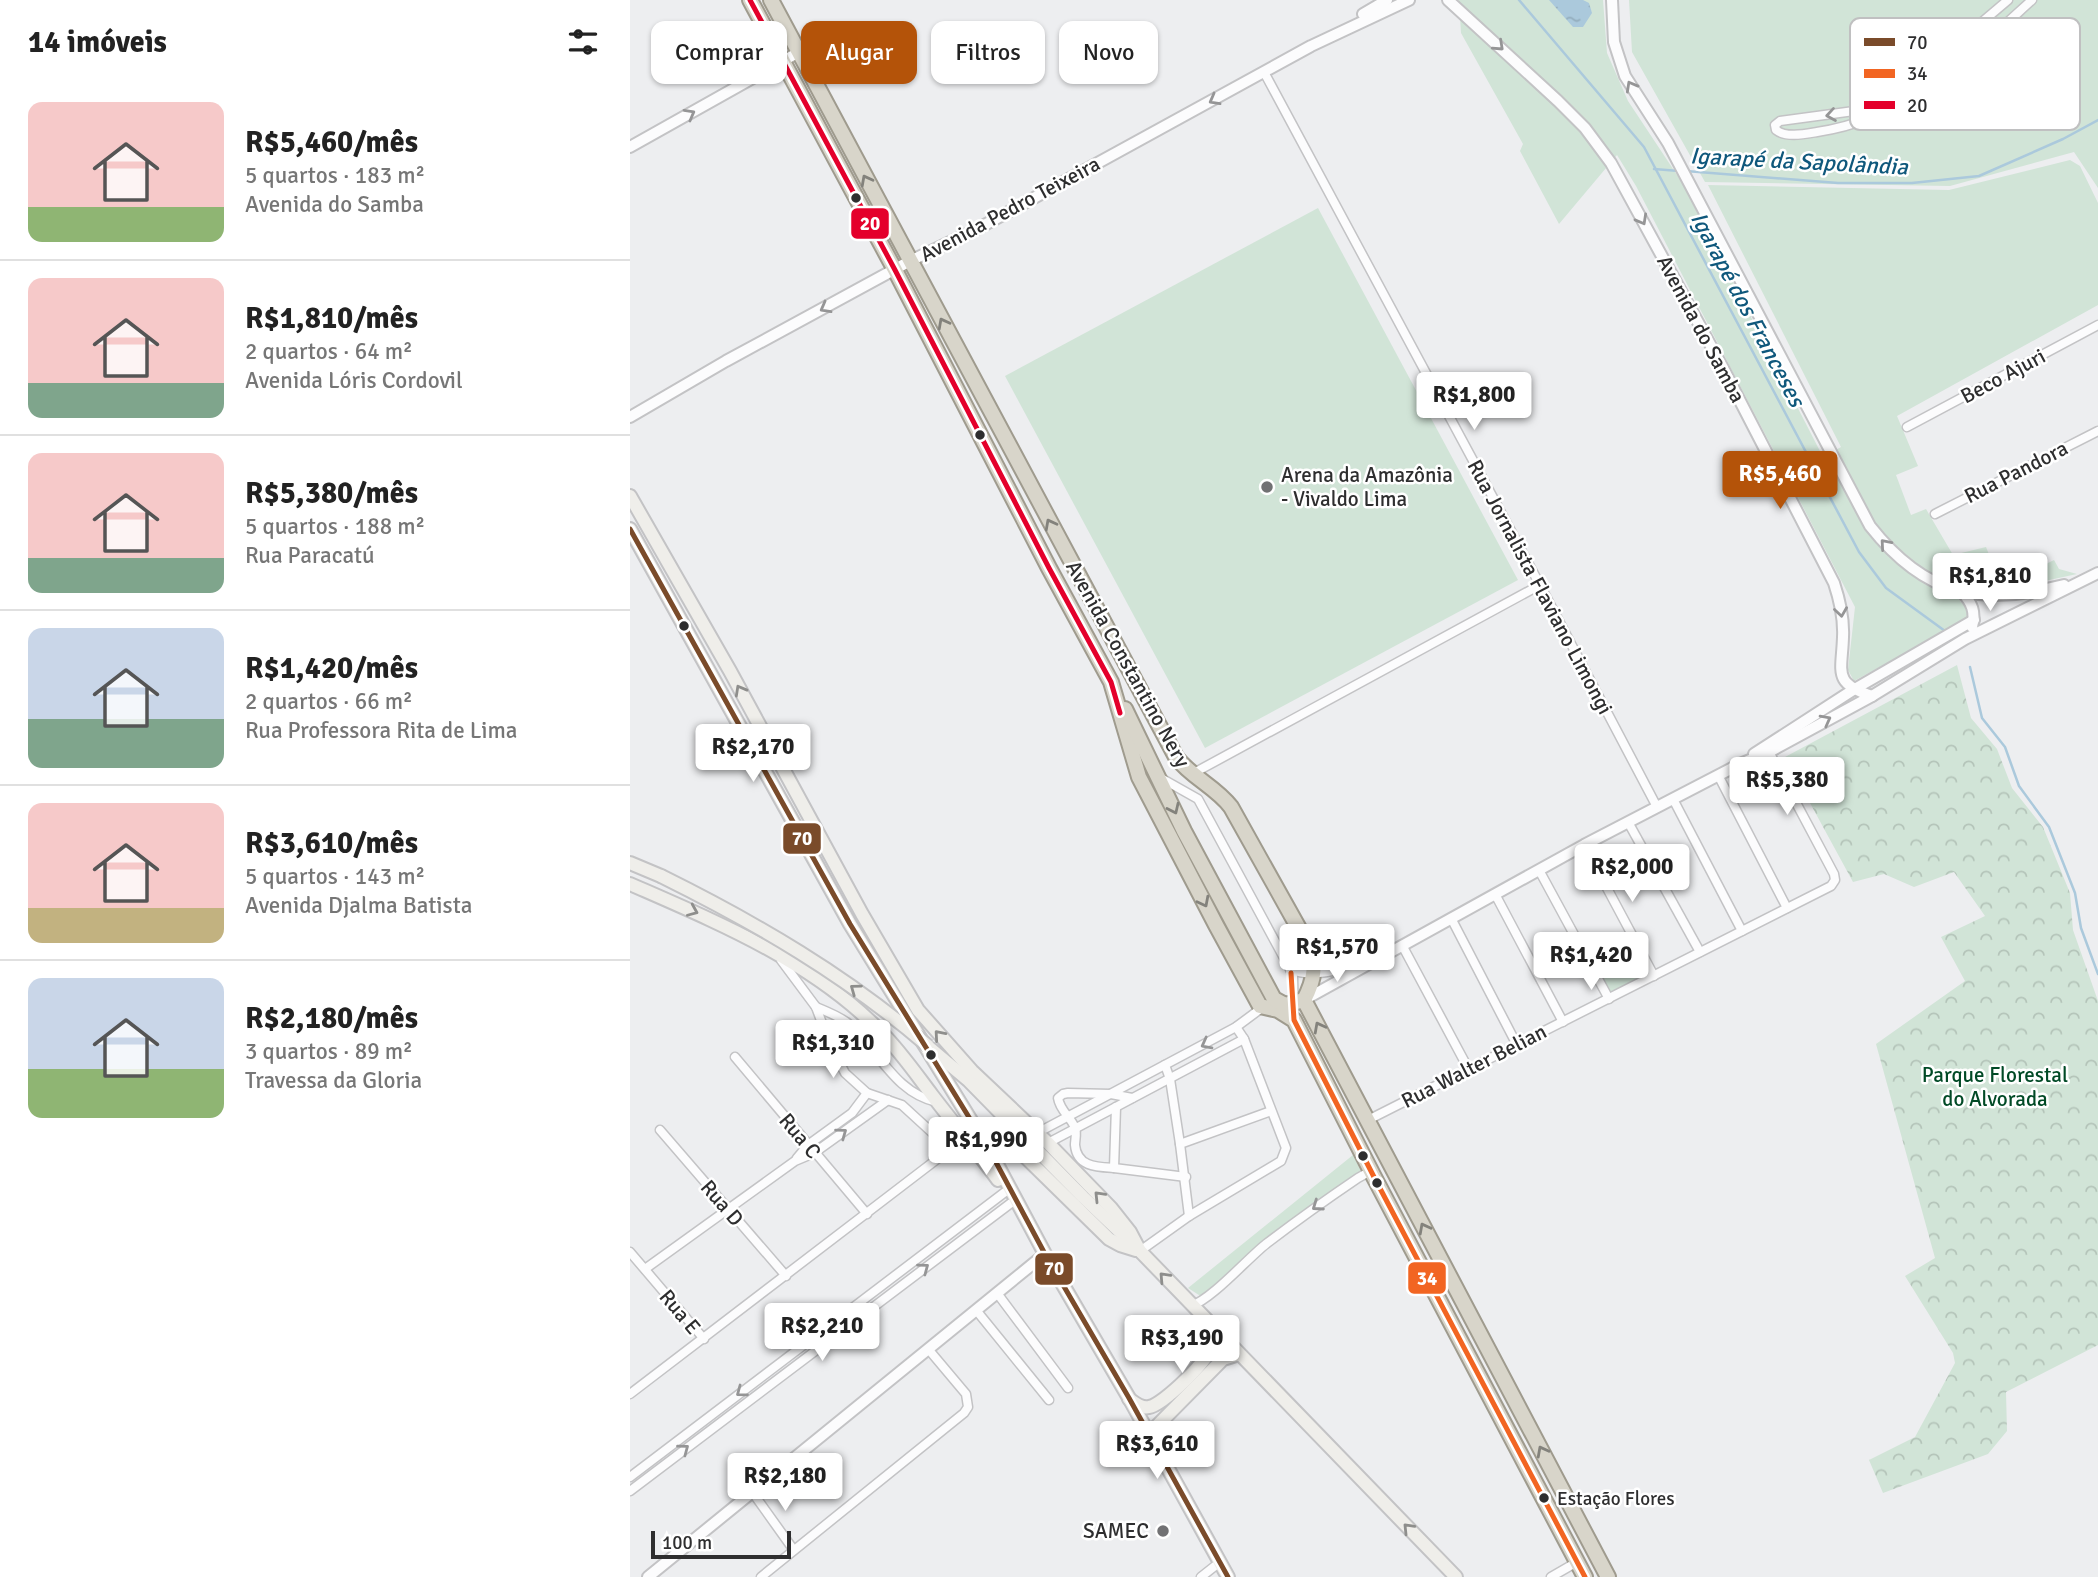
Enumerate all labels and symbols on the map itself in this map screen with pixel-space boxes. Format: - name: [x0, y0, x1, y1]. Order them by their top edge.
- legend: [1850, 18, 2080, 130]
- text: 70: [1907, 31, 1928, 55]
- one-way arrow: [1491, 38, 1504, 50]
- text: 34: [1907, 62, 1928, 86]
- one-way arrow: [1626, 80, 1639, 93]
- one-way arrow: [1209, 92, 1221, 105]
- text: 20: [1907, 94, 1928, 118]
- one-way arrow: [1825, 107, 1837, 122]
- one-way arrow: [682, 109, 695, 122]
- water label: Igarapé da Sapolândia: [1689, 141, 1910, 182]
- street label: Avenida Pedro Teixeira: [916, 151, 1104, 267]
- one-way arrow: [861, 175, 875, 187]
- unlabelled marker: [849, 191, 863, 205]
- line badge: 20: [850, 207, 890, 240]
- water label: Igarapé dos Franceses: [1684, 207, 1812, 413]
- text: 20: [860, 212, 880, 236]
- one-way arrow: [1634, 213, 1647, 225]
- street label: Avenida do Samba: [1651, 251, 1751, 407]
- one-way arrow: [819, 300, 832, 313]
- one-way arrow: [938, 318, 951, 330]
- street label: Beco Ajuri: [1956, 343, 2050, 409]
- pin: R$1,800: [1409, 372, 1539, 432]
- unlabelled marker: [973, 428, 987, 442]
- street label: Rua Pandora: [1960, 435, 2072, 509]
- pin: R$5,460: [1715, 452, 1845, 511]
- street label: Rua Jornalista Flaviano Limongi: [1462, 455, 1618, 719]
- place label: Arena da Amazônia - Vivaldo Lima: [1281, 462, 1453, 512]
- marker: Arena da Amazônia - Vivaldo Lima: [1259, 479, 1275, 495]
- one-way arrow: [1045, 519, 1058, 531]
- one-way arrow: [1881, 539, 1893, 552]
- pin: R$1,810: [1925, 554, 2055, 613]
- street label: Avenida Constantino Nery: [1060, 556, 1196, 772]
- one-way arrow: [1833, 606, 1848, 618]
- unlabelled marker: [677, 619, 691, 633]
- one-way arrow: [735, 684, 748, 697]
- one-way arrow: [1819, 715, 1831, 729]
- pin: R$2,170: [688, 724, 818, 784]
- pin: R$5,380: [1722, 758, 1852, 817]
- one-way arrow: [1166, 802, 1180, 814]
- line badge: 70: [782, 822, 822, 855]
- text: 70: [792, 827, 812, 851]
- pin: R$2,000: [1567, 844, 1697, 904]
- one-way arrow: [1195, 895, 1209, 908]
- one-way arrow: [686, 903, 698, 917]
- pin: R$1,570: [1272, 925, 1402, 984]
- pin: R$1,420: [1526, 932, 1656, 992]
- one-way arrow: [850, 985, 863, 997]
- street label: Rua Walter Belian: [1397, 1018, 1551, 1114]
- pin: R$1,310: [768, 1020, 898, 1080]
- one-way arrow: [1313, 1022, 1327, 1034]
- one-way arrow: [935, 1030, 947, 1043]
- one-way arrow: [1201, 1035, 1213, 1049]
- unlabelled marker: [924, 1048, 938, 1062]
- park label: Parque Florestal do Alvorada: [1922, 1062, 2068, 1112]
- street label: Rua C: [773, 1108, 827, 1164]
- pin: R$1,990: [921, 1118, 1051, 1177]
- one-way arrow: [834, 1129, 847, 1141]
- unlabelled marker: [1356, 1149, 1370, 1163]
- street label: Rua D: [695, 1175, 749, 1231]
- unlabelled marker: [1370, 1176, 1384, 1190]
- one-way arrow: [1095, 1191, 1108, 1204]
- one-way arrow: [1312, 1198, 1325, 1210]
- one-way arrow: [1419, 1223, 1433, 1236]
- line badge: 70: [1034, 1252, 1074, 1286]
- text: 70: [1044, 1257, 1064, 1281]
- line badge: 34: [1407, 1261, 1447, 1295]
- one-way arrow: [916, 1263, 929, 1276]
- text: 34: [1417, 1267, 1437, 1291]
- one-way arrow: [1160, 1272, 1173, 1285]
- street label: Rua E: [654, 1284, 706, 1340]
- pin: R$2,210: [757, 1304, 887, 1363]
- pin: R$3,190: [1117, 1316, 1247, 1375]
- one-way arrow: [736, 1384, 749, 1396]
- pin: R$3,610: [1092, 1422, 1222, 1481]
- one-way arrow: [676, 1444, 689, 1457]
- one-way arrow: [1537, 1446, 1551, 1458]
- pin: R$2,180: [720, 1454, 850, 1513]
- place label: Estação Flores: [1557, 1487, 1674, 1511]
- marker: Estação Flores: [1537, 1491, 1551, 1505]
- place label: SAMEC: [1083, 1518, 1149, 1544]
- marker: SAMEC: [1155, 1523, 1171, 1539]
- one-way arrow: [1404, 1523, 1417, 1536]
- scale bar: [651, 1528, 791, 1560]

